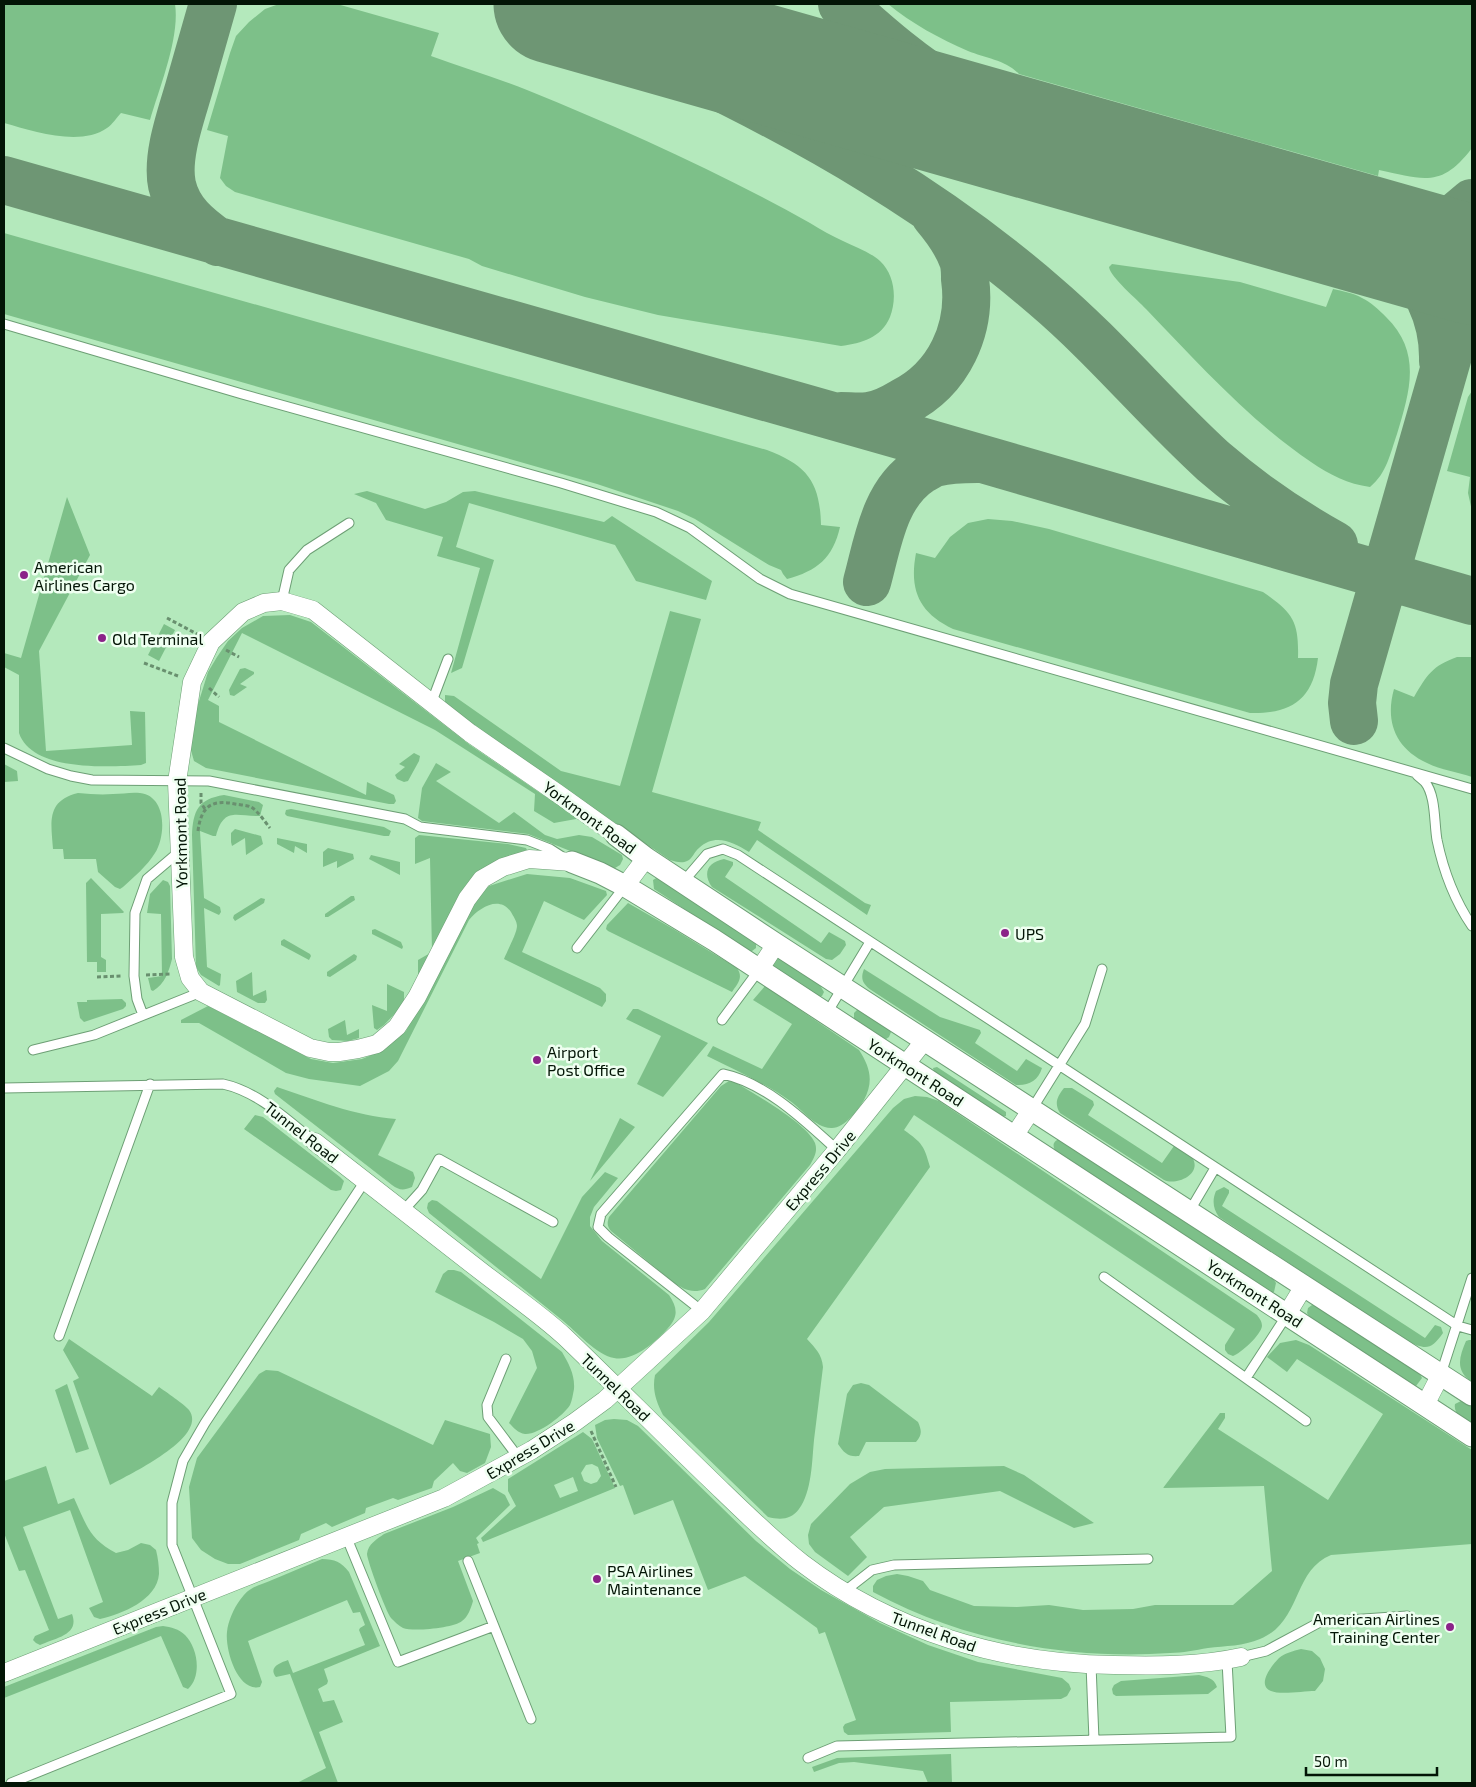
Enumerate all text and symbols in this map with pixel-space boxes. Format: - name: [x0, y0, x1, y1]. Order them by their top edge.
- place label: American Airlines Cargo: [34, 557, 135, 594]
- marker: American Airlines Cargo: [18, 569, 30, 581]
- place label: Old Terminal: [112, 629, 203, 648]
- marker: Old Terminal: [96, 632, 108, 644]
- street label: Yorkmont Road: [540, 777, 640, 857]
- street label: Yorkmont Road: [170, 778, 190, 888]
- place label: UPS: [1015, 924, 1044, 943]
- marker: UPS: [999, 927, 1011, 939]
- street label: Yorkmont Road: [864, 1034, 968, 1110]
- place label: Airport Post Office: [547, 1042, 625, 1079]
- marker: Airport Post Office: [531, 1054, 543, 1066]
- street label: Tunnel Road: [261, 1097, 343, 1167]
- street label: Express Drive: [781, 1126, 859, 1214]
- street label: Yorkmont Road: [1203, 1255, 1307, 1331]
- street label: Tunnel Road: [577, 1349, 655, 1425]
- street label: Express Drive: [483, 1415, 577, 1483]
- place label: PSA Airlines Maintenance: [607, 1561, 701, 1598]
- marker: PSA Airlines Maintenance: [591, 1573, 603, 1585]
- street label: Express Drive: [109, 1584, 209, 1638]
- street label: Tunnel Road: [889, 1607, 979, 1655]
- place label: American Airlines Training Center: [1313, 1609, 1441, 1646]
- marker: American Airlines Training Center: [1444, 1621, 1456, 1633]
- scale bar: [1306, 1744, 1437, 1776]
- text: 50 m: [1314, 1752, 1348, 1770]

